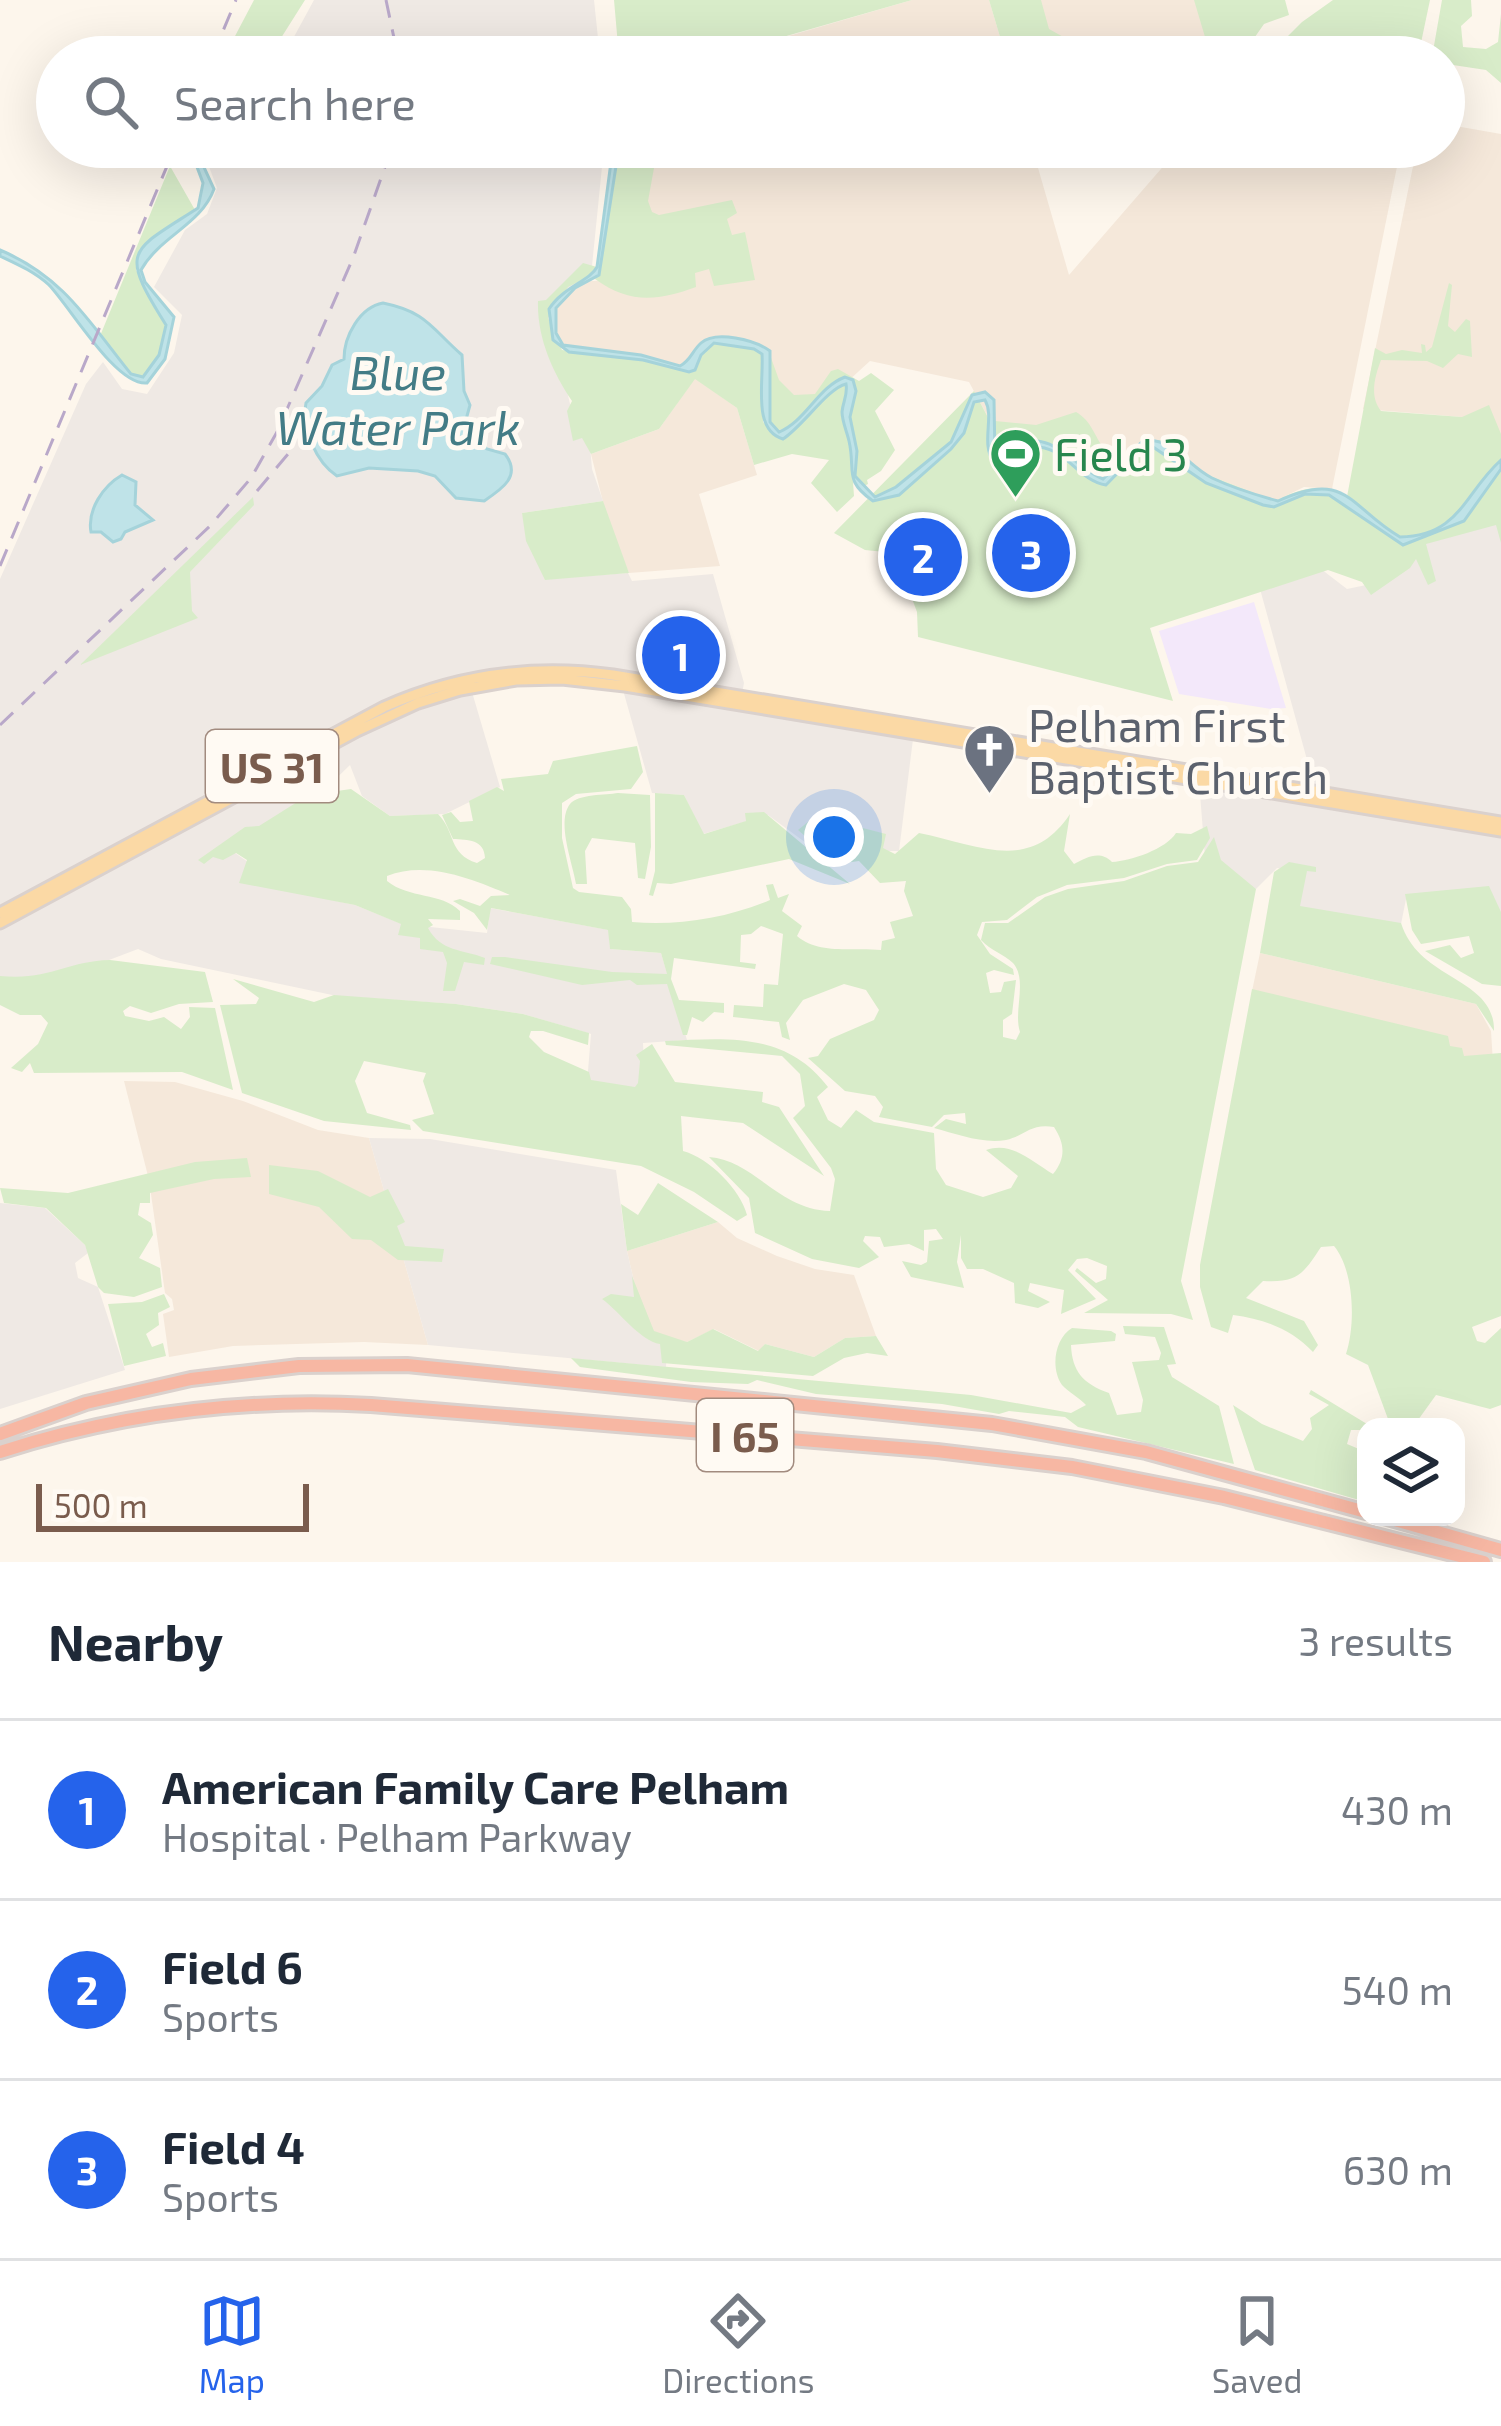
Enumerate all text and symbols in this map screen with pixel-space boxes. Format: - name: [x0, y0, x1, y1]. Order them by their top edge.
- search box: [36, 36, 1465, 168]
- icon: search: [78, 69, 144, 135]
- text: Search here: [174, 75, 416, 129]
- water label: Blue Water Park: [276, 342, 520, 455]
- sports icon: Field 3: [987, 425, 1043, 499]
- place label: Field 3: [1054, 426, 1188, 480]
- pin: 3: [992, 508, 1070, 598]
- pin: 2: [884, 512, 962, 602]
- pin: 1: [642, 610, 720, 700]
- place label: Pelham First Baptist Church: [1028, 697, 1328, 803]
- church icon: Pelham First Baptist Church: [961, 722, 1017, 796]
- road number: US 31: [206, 730, 338, 802]
- your location: [804, 807, 864, 867]
- road number: I 65: [697, 1399, 793, 1471]
- map controls: [1357, 1418, 1465, 1526]
- button: layers: [1357, 1418, 1465, 1526]
- scale bar: [36, 1478, 309, 1531]
- text: 500 m: [54, 1485, 148, 1525]
- text: Nearby: [48, 1610, 223, 1671]
- text: 3 results: [1299, 1617, 1453, 1664]
- text: American Family Care Pelham: [162, 1759, 789, 1813]
- text: 1: [79, 1786, 95, 1833]
- text: 430 m: [1341, 1786, 1453, 1833]
- text: Hospital · Pelham Parkway: [162, 1813, 632, 1860]
- text: Field 6: [162, 1939, 303, 1993]
- text: 2: [76, 1966, 98, 2013]
- text: 540 m: [1342, 1966, 1453, 2013]
- text: Sports: [162, 1993, 279, 2040]
- text: Field 4: [162, 2119, 305, 2173]
- text: 3: [76, 2146, 98, 2193]
- text: 630 m: [1343, 2146, 1453, 2193]
- text: Sports: [162, 2173, 279, 2220]
- tab: Map: [199, 2288, 265, 2400]
- tab: Directions: [662, 2288, 814, 2400]
- tab: Saved: [1212, 2288, 1302, 2400]

